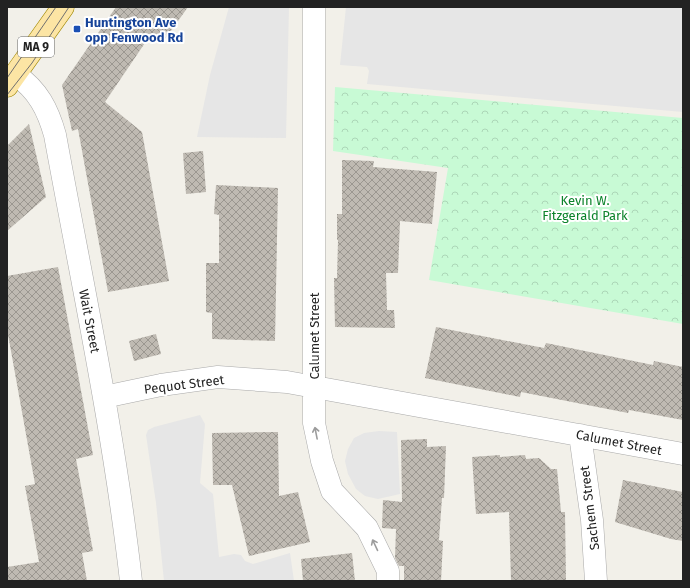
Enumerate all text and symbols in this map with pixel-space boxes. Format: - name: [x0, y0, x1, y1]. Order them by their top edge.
- place label: Huntington Ave opp Fenwood Rd: [85, 15, 183, 45]
- marker: Huntington Ave opp Fenwood Rd: [72, 24, 82, 34]
- road number: MA 9: [18, 37, 54, 57]
- park label: Kevin W. Fitzgerald Park: [542, 193, 628, 223]
- street label: Wait Street: [76, 288, 103, 354]
- street label: Calumet Street: [307, 292, 322, 380]
- street label: Pequot Street: [143, 372, 225, 397]
- one-way arrow: [312, 427, 320, 440]
- street label: Calumet Street: [575, 427, 663, 458]
- street label: Sachem Street: [577, 465, 602, 551]
- one-way arrow: [371, 539, 378, 551]

